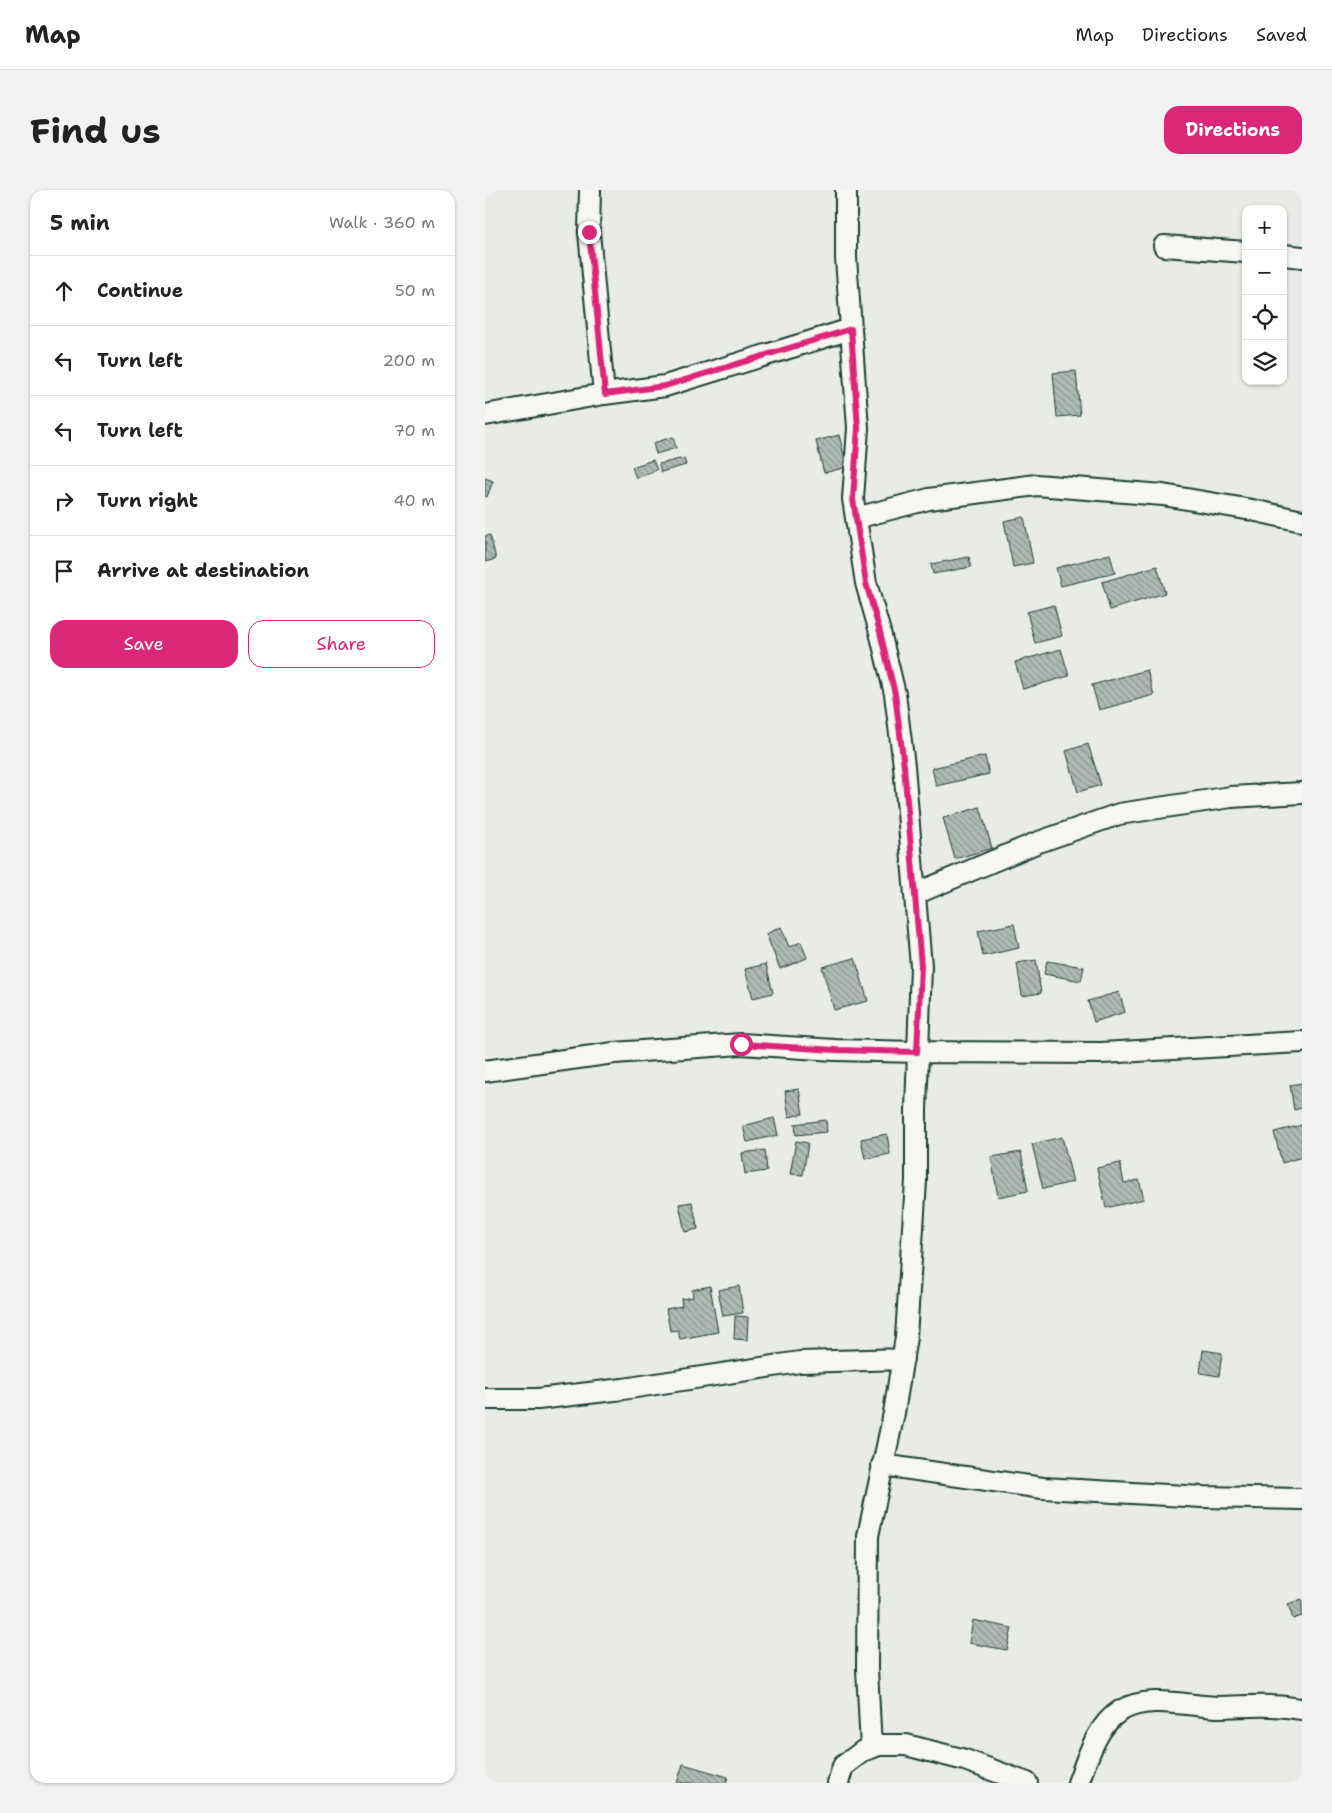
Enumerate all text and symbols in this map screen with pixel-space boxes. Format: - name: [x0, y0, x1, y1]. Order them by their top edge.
- text: Map: [25, 19, 81, 51]
- text: Map: [1076, 23, 1114, 47]
- text: Directions: [1142, 23, 1228, 47]
- text: Saved: [1256, 23, 1307, 47]
- button: Directions: [1164, 106, 1302, 154]
- text: Find us: [30, 107, 161, 154]
- map controls: [1242, 205, 1287, 385]
- button: +: [1242, 205, 1287, 250]
- text: 5 min: [50, 209, 110, 237]
- text: Walk · 360 m: [329, 212, 435, 233]
- route end: [578, 221, 601, 244]
- button: −: [1242, 250, 1287, 295]
- icon: ahead: [50, 277, 78, 305]
- text: Continue: [97, 278, 183, 303]
- text: 50 m: [395, 280, 435, 301]
- button: locate: [1242, 295, 1287, 340]
- button: layers: [1242, 340, 1287, 385]
- icon: left: [50, 347, 78, 375]
- text: Turn left: [97, 348, 183, 373]
- text: 200 m: [383, 350, 435, 371]
- icon: left: [50, 417, 78, 445]
- text: Turn left: [97, 418, 183, 443]
- text: 70 m: [394, 420, 435, 441]
- icon: right: [50, 487, 78, 515]
- text: Turn right: [97, 488, 198, 513]
- text: 40 m: [393, 490, 435, 511]
- icon: arrive: [50, 557, 78, 585]
- text: Arrive at destination: [97, 558, 309, 583]
- button: Save: [50, 620, 238, 668]
- button: Share: [248, 620, 435, 668]
- route start: [730, 1033, 753, 1056]

